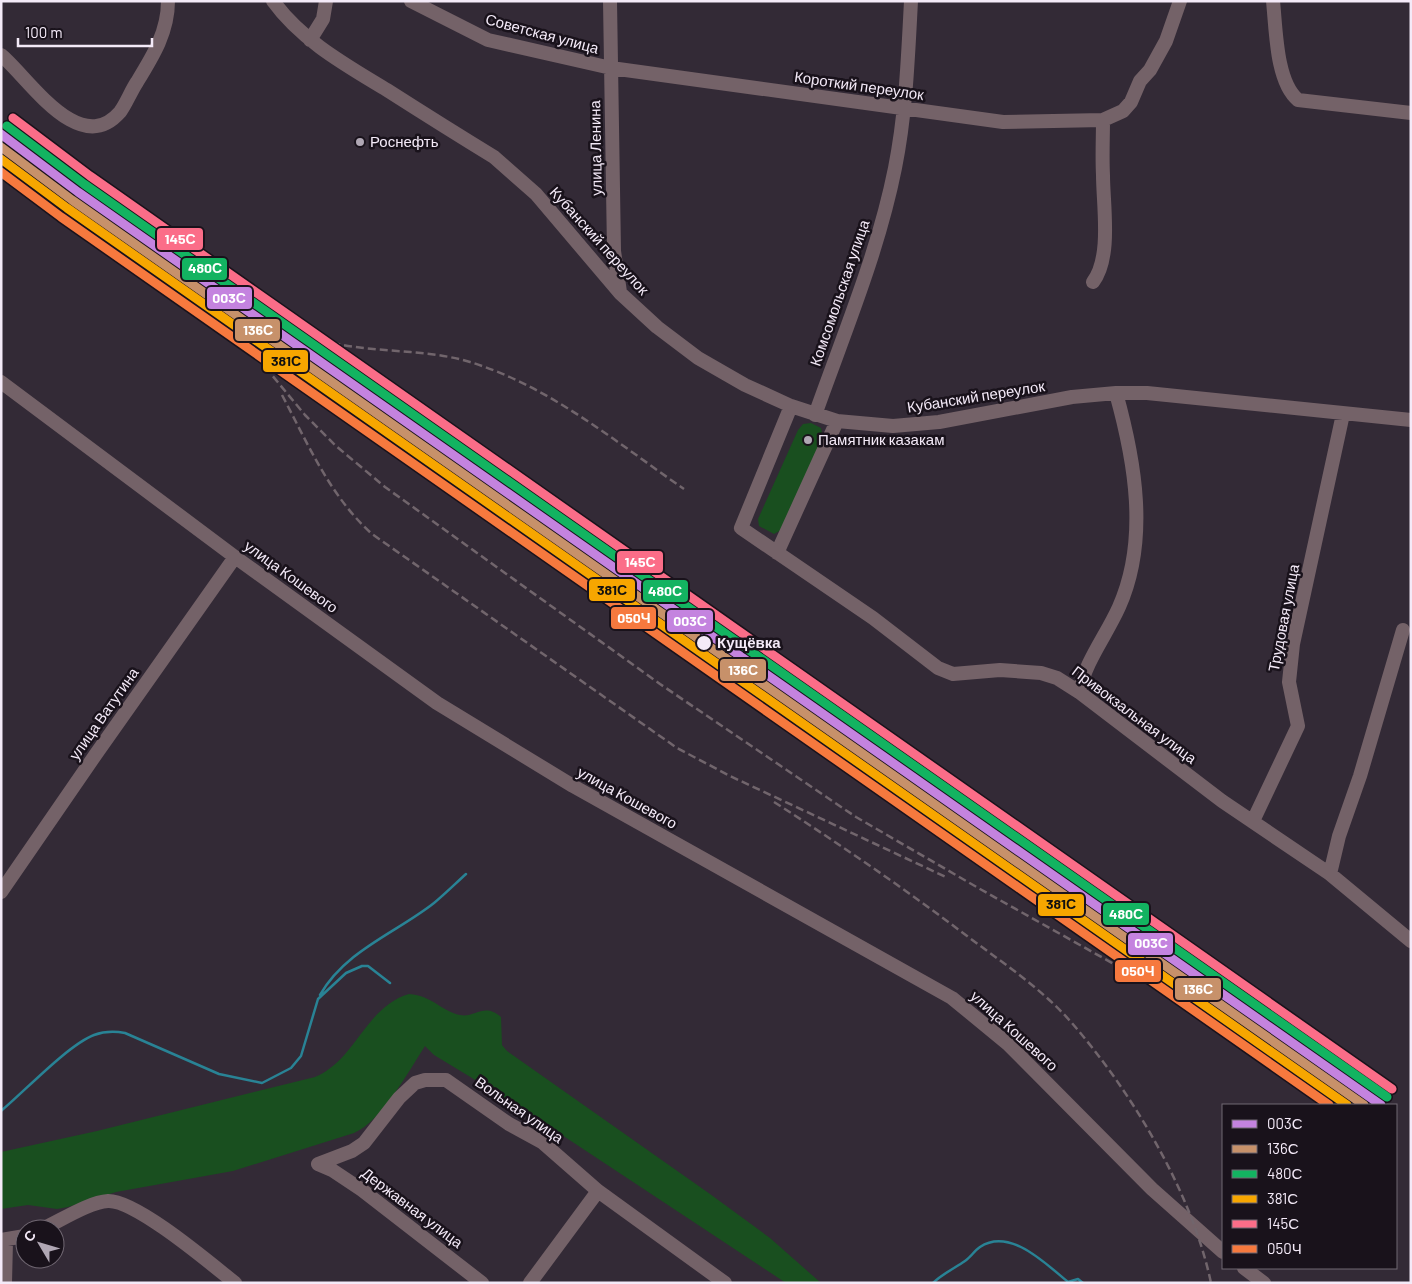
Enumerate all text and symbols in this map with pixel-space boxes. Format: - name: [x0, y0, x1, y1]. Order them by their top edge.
- street label: Советская улица: [484, 9, 602, 57]
- scale bar: [18, 15, 151, 47]
- text: 100 m: [25, 23, 63, 41]
- street label: Короткий переулок: [793, 67, 925, 103]
- street label: улица Ленина: [585, 99, 605, 196]
- place label: Роснефть: [370, 132, 439, 150]
- marker: Роснефть: [354, 136, 366, 148]
- street label: Кубанский переулок: [547, 183, 653, 298]
- street label: Комсомольская улица: [806, 217, 873, 368]
- line badge: 145С: [156, 227, 204, 251]
- text: 145С: [164, 230, 196, 247]
- line badge: 480С: [181, 257, 228, 281]
- text: 480С: [188, 259, 222, 276]
- line badge: 003С: [206, 286, 253, 310]
- text: 003С: [212, 289, 246, 306]
- line badge: 136С: [234, 318, 281, 342]
- text: 136С: [243, 321, 273, 338]
- line badge: 381С: [262, 349, 309, 373]
- text: 381С: [271, 352, 301, 369]
- street label: Кубанский переулок: [906, 376, 1046, 416]
- place label: Памятник казакам: [818, 430, 945, 448]
- marker: Памятник казакам: [802, 434, 814, 446]
- street label: улица Кошевого: [241, 536, 342, 616]
- line badge: 145С: [616, 550, 664, 574]
- text: 145С: [624, 553, 656, 570]
- street label: Трудовая улица: [1264, 562, 1302, 673]
- line badge: 381С: [588, 578, 636, 602]
- line badge: 480С: [642, 579, 689, 603]
- text: 381С: [597, 581, 627, 598]
- text: 480С: [648, 582, 682, 599]
- line badge: 050Ч: [610, 606, 657, 630]
- text: 050Ч: [617, 609, 651, 626]
- line badge: 003С: [666, 609, 714, 633]
- text: 003С: [673, 612, 707, 629]
- place label: Кущёвка: [717, 633, 781, 651]
- marker: Кущёвка: [695, 634, 713, 652]
- line badge: 136С: [719, 658, 767, 682]
- text: 136С: [728, 661, 758, 678]
- street label: Привокзальная улица: [1069, 662, 1201, 767]
- street label: улица Ватутина: [65, 663, 142, 763]
- street label: улица Кошевого: [574, 762, 681, 832]
- line badge: 381С: [1037, 893, 1085, 917]
- text: 381С: [1046, 895, 1076, 912]
- line badge: 480С: [1102, 902, 1150, 926]
- text: 480С: [1109, 905, 1143, 922]
- line badge: 003С: [1127, 932, 1174, 956]
- text: 003С: [1134, 934, 1168, 951]
- line badge: 050Ч: [1114, 959, 1162, 983]
- text: 050Ч: [1121, 962, 1155, 979]
- line badge: 136С: [1174, 977, 1222, 1001]
- text: 136С: [1183, 980, 1213, 997]
- street label: улица Кошевого: [967, 986, 1062, 1074]
- street label: Вольная улица: [472, 1072, 568, 1147]
- legend: [1222, 1104, 1397, 1269]
- text: 003С: [1267, 1114, 1303, 1132]
- text: 136С: [1267, 1139, 1299, 1157]
- street label: Державная улица: [358, 1163, 467, 1252]
- text: 480С: [1267, 1164, 1303, 1182]
- text: 381С: [1267, 1189, 1298, 1207]
- text: 145С: [1267, 1214, 1299, 1232]
- north arrow: [15, 1219, 65, 1269]
- text: С: [20, 1226, 39, 1245]
- text: 050Ч: [1267, 1239, 1302, 1257]

